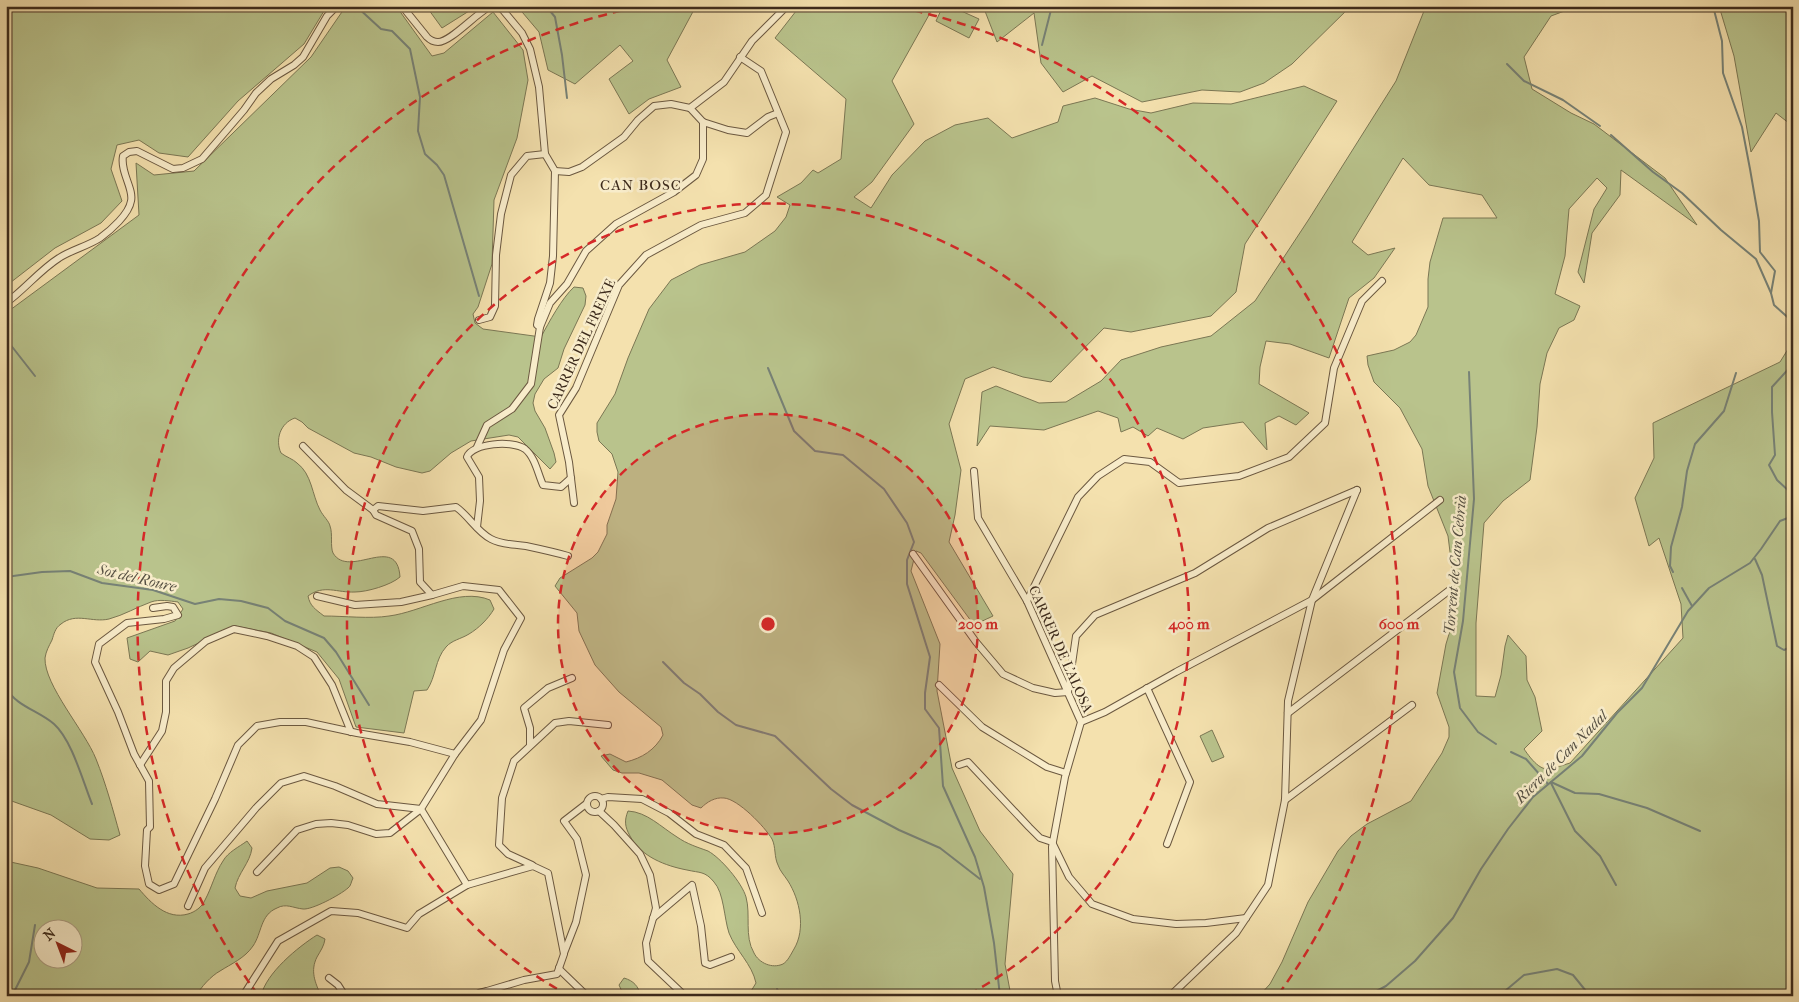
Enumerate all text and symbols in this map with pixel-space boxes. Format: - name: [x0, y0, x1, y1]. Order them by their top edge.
- district label: CAN BOSC: [600, 176, 682, 194]
- street label: CARRER DEL FREIXE: [544, 276, 619, 412]
- water label: Torrent de Can Cebrià: [1440, 494, 1470, 635]
- water label: Sot del Roure: [95, 560, 179, 596]
- street label: CARRER DE L'ALOSA: [1025, 583, 1097, 716]
- centre of rings: [759, 615, 777, 633]
- text: 200 m: [958, 615, 998, 633]
- text: 400 m: [1167, 615, 1210, 633]
- text: 600 m: [1379, 615, 1420, 633]
- water label: Riera de Can Nadal: [1510, 705, 1613, 808]
- north arrow: [32, 920, 82, 970]
- text: N: [40, 925, 60, 945]

